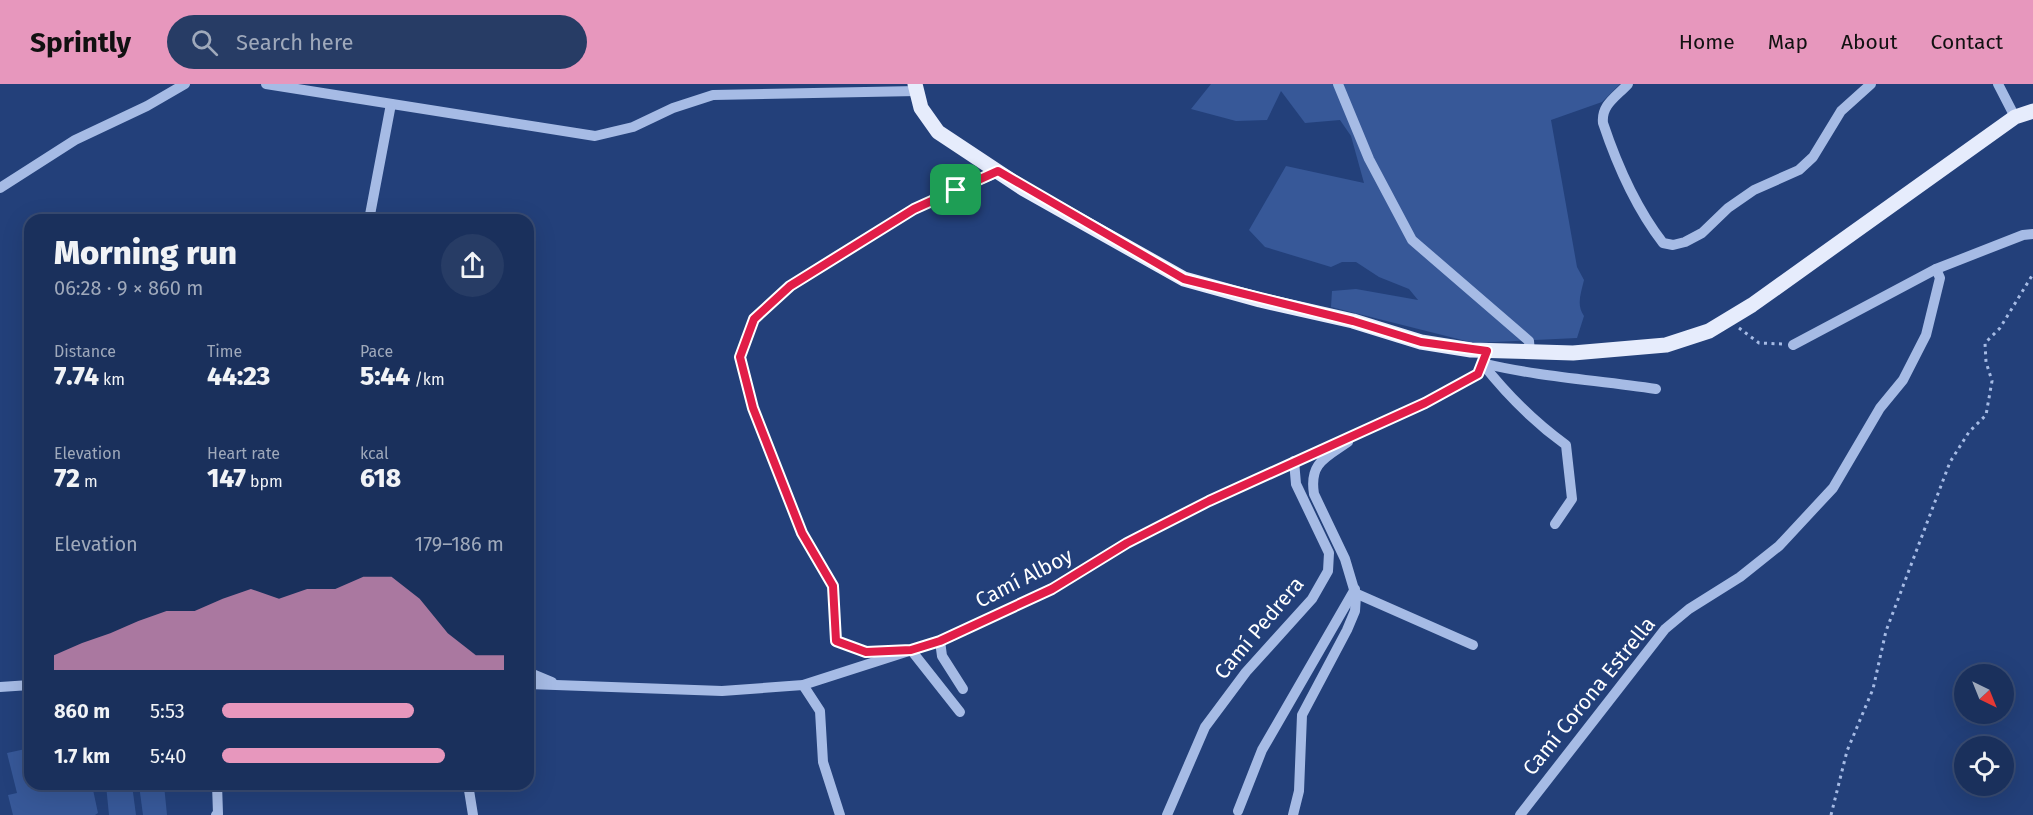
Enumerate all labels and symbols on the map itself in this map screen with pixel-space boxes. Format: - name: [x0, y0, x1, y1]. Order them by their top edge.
- pin: [930, 164, 981, 215]
- street label: Camí Alboy: [971, 542, 1078, 614]
- street label: Camí Pedrera: [1209, 571, 1309, 685]
- street label: Camí Corona Estrella: [1517, 612, 1661, 780]
- north arrow: [1954, 664, 2014, 724]

